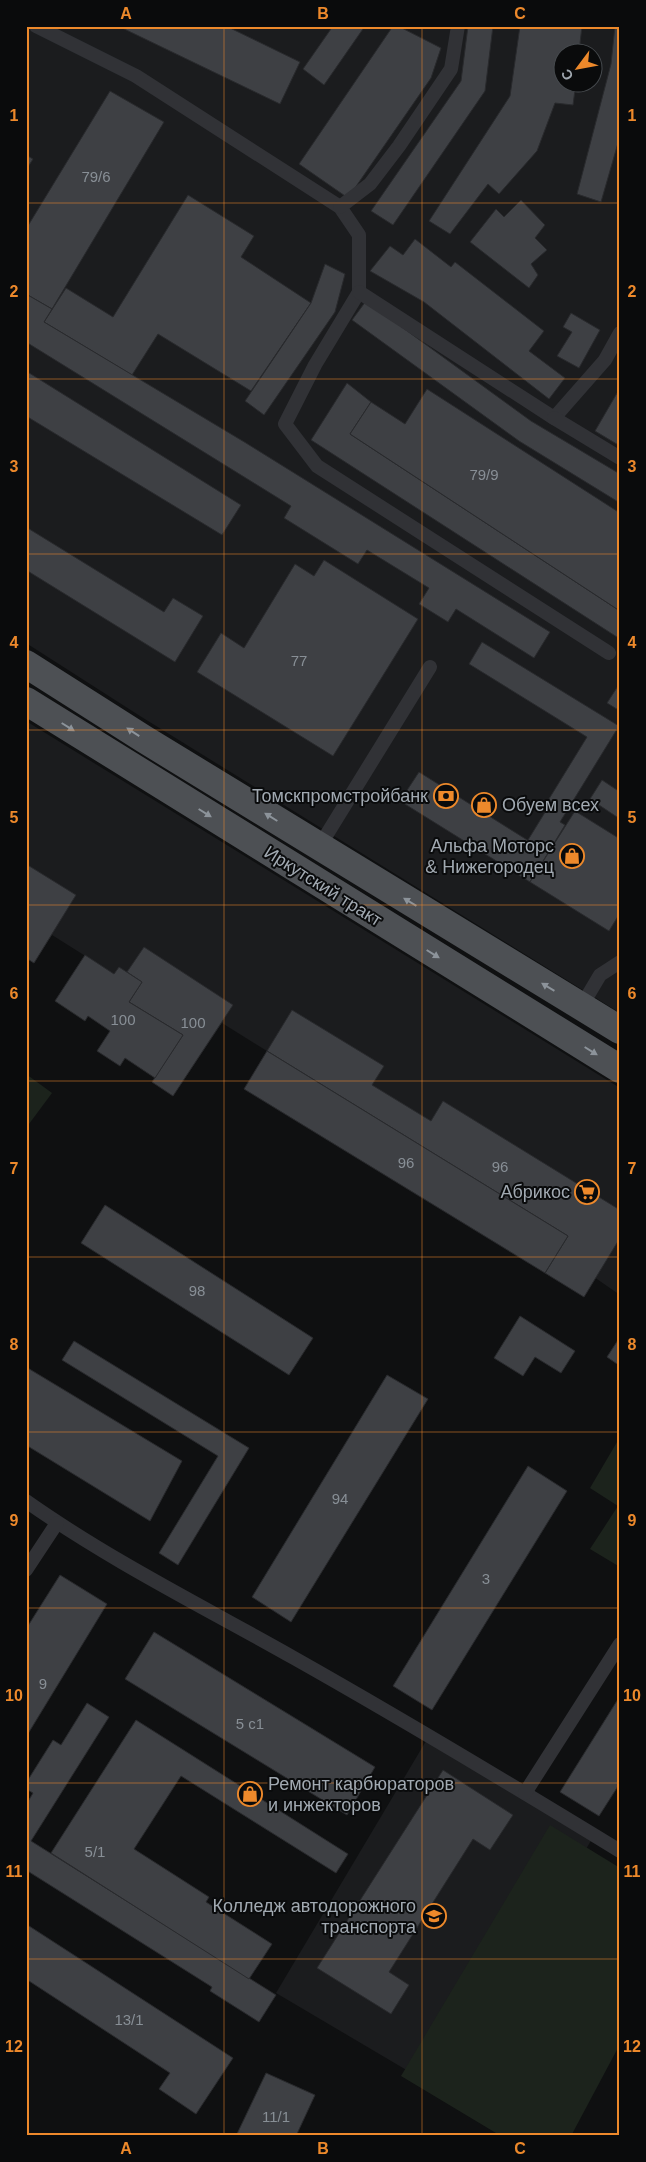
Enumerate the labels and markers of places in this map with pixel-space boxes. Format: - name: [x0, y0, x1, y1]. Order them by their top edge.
- bank icon: Томскпромстройбанк: [433, 783, 459, 809]
- place label: Томскпромстройбанк: [252, 786, 428, 806]
- shop icon: Обуем всех: [471, 792, 497, 818]
- place label: Обуем всех: [502, 795, 599, 815]
- place label: Альфа Моторс & Нижегородец: [425, 836, 554, 877]
- shop icon: Альфа Моторс & Нижегородец: [559, 843, 585, 869]
- supermarket icon: Абрикос: [574, 1179, 600, 1205]
- place label: Абрикос: [501, 1182, 570, 1202]
- place label: Ремонт карбюраторов и инжекторов: [268, 1774, 454, 1815]
- shop icon: Ремонт карбюраторов и инжекторов: [237, 1781, 263, 1807]
- place label: Колледж автодорожного транспорта: [212, 1896, 417, 1937]
- school or university icon: Колледж автодорожного транспорта: [421, 1903, 447, 1929]

